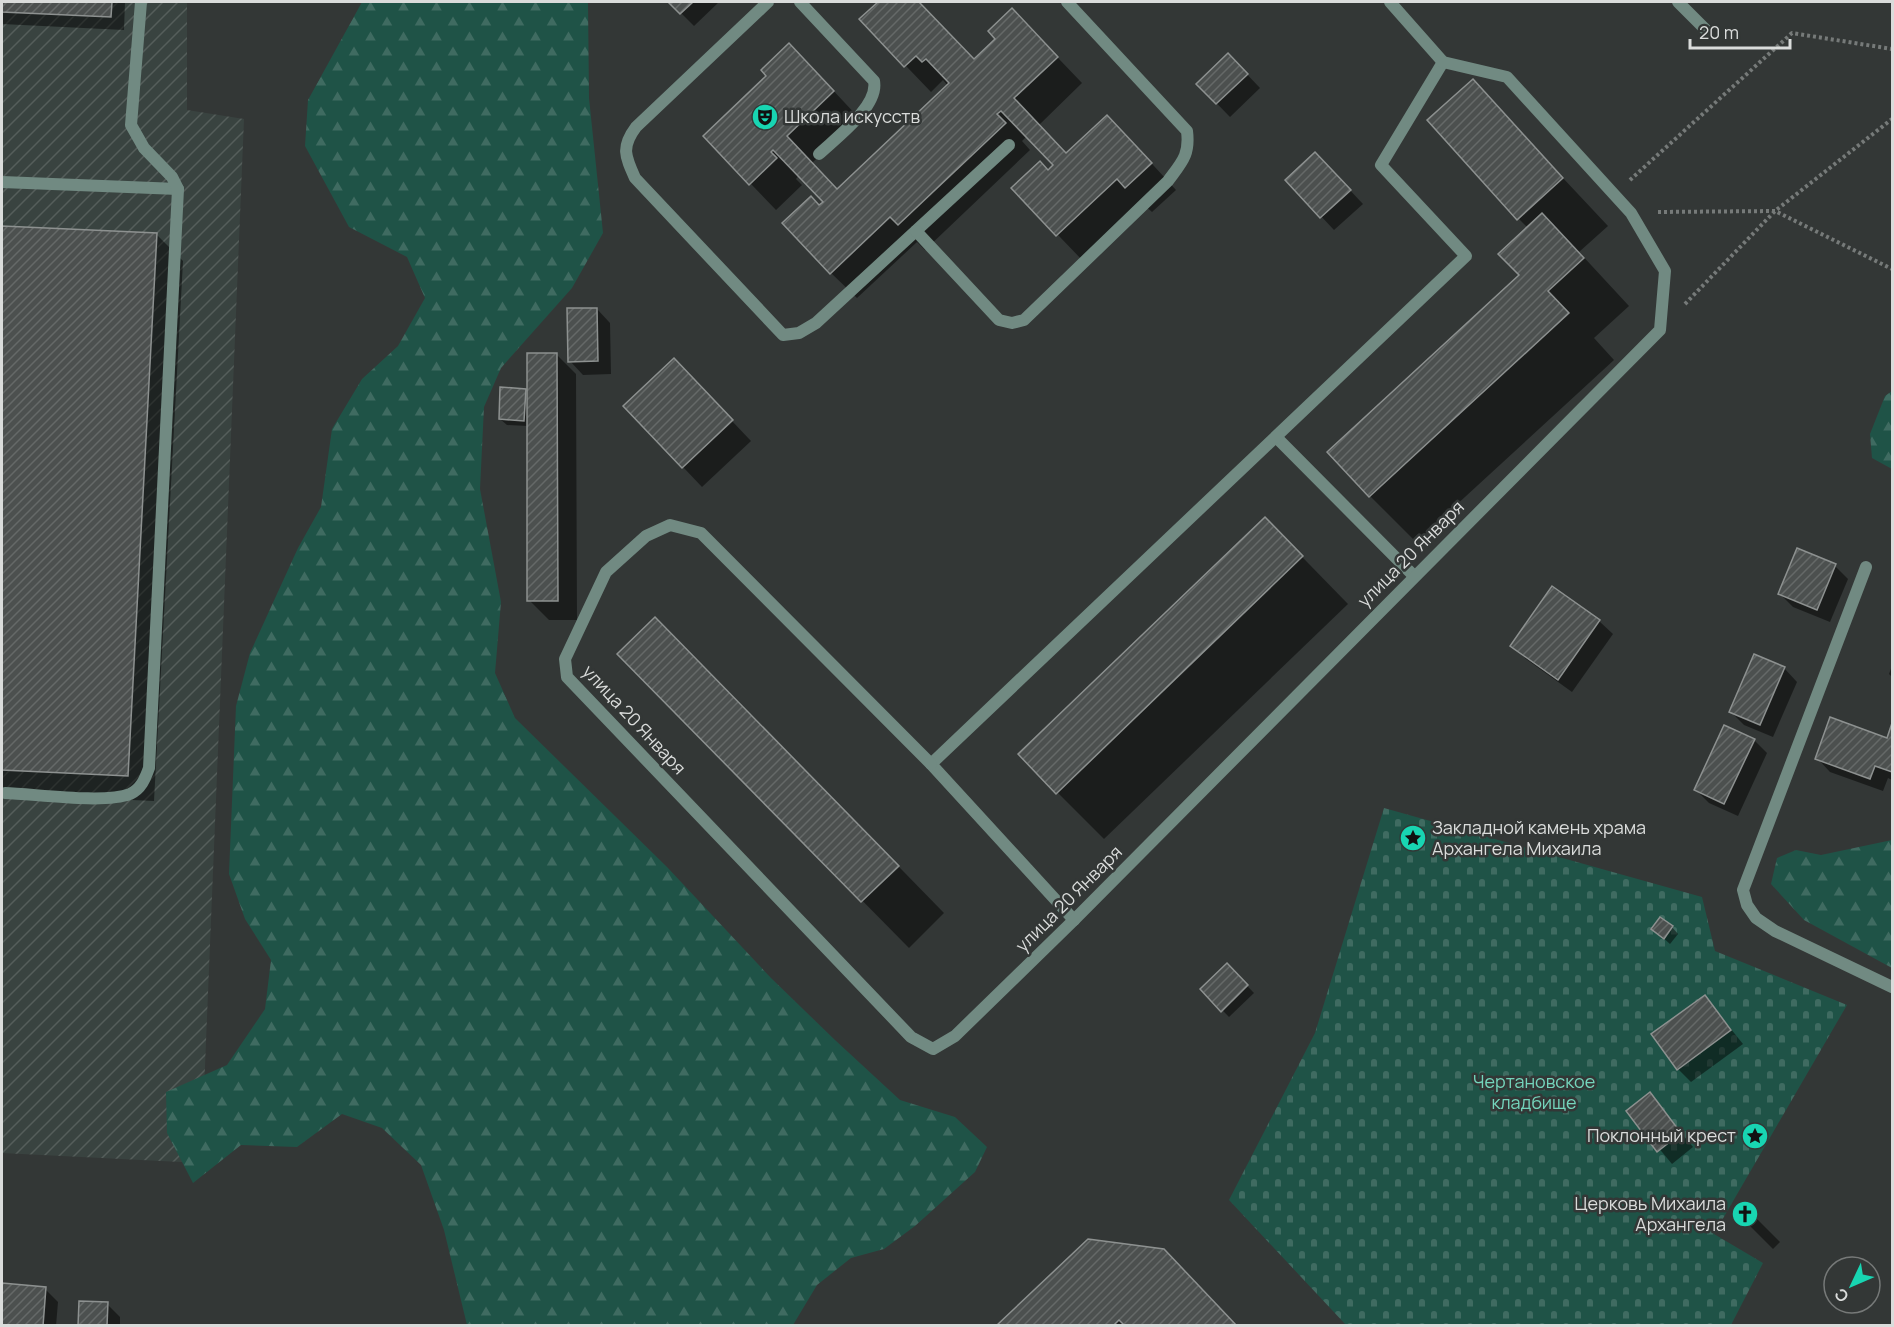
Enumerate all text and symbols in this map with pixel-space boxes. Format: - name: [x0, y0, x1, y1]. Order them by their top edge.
- scale bar: [1690, 12, 1790, 50]
- text: 20 m: [1699, 20, 1739, 44]
- theatre icon: Школа искусств: [750, 102, 780, 132]
- place label: Школа искусств: [784, 104, 920, 128]
- street label: улица 20 Января: [1352, 495, 1469, 612]
- street label: улица 20 Января: [578, 659, 692, 779]
- place label: Закладной камень храма Архангела Михаила: [1432, 815, 1646, 860]
- place icon: Закладной камень храма Архангела Михаила: [1398, 823, 1428, 853]
- street label: улица 20 Января: [1010, 840, 1127, 957]
- park label: Чертановское кладбище: [1473, 1069, 1595, 1114]
- place icon: Поклонный крест: [1740, 1121, 1770, 1151]
- place label: Поклонный крест: [1587, 1123, 1736, 1147]
- place label: Церковь Михаила Архангела: [1575, 1191, 1726, 1236]
- church icon: Церковь Михаила Архангела: [1730, 1199, 1760, 1229]
- north arrow: [1822, 1255, 1882, 1315]
- text: С: [1829, 1283, 1853, 1307]

